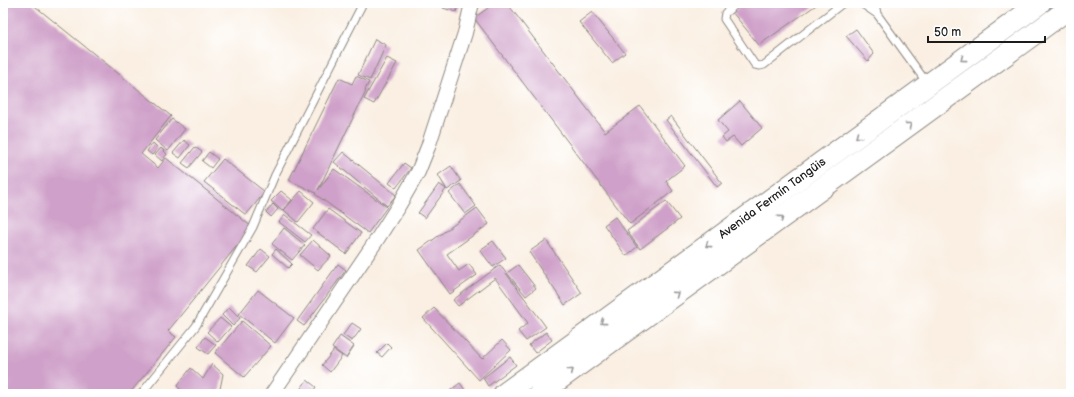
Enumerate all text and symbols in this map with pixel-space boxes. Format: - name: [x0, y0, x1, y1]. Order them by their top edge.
- scale bar: [928, 18, 1045, 44]
- text: 50 m: [934, 25, 961, 40]
- one-way arrow: [961, 54, 968, 61]
- one-way arrow: [904, 123, 911, 130]
- one-way arrow: [856, 131, 863, 138]
- street label: Avenida Fermín Tangüis: [716, 154, 829, 242]
- one-way arrow: [777, 215, 784, 223]
- one-way arrow: [705, 240, 712, 248]
- one-way arrow: [672, 292, 679, 299]
- one-way arrow: [600, 317, 607, 325]
- one-way arrow: [567, 368, 574, 376]

